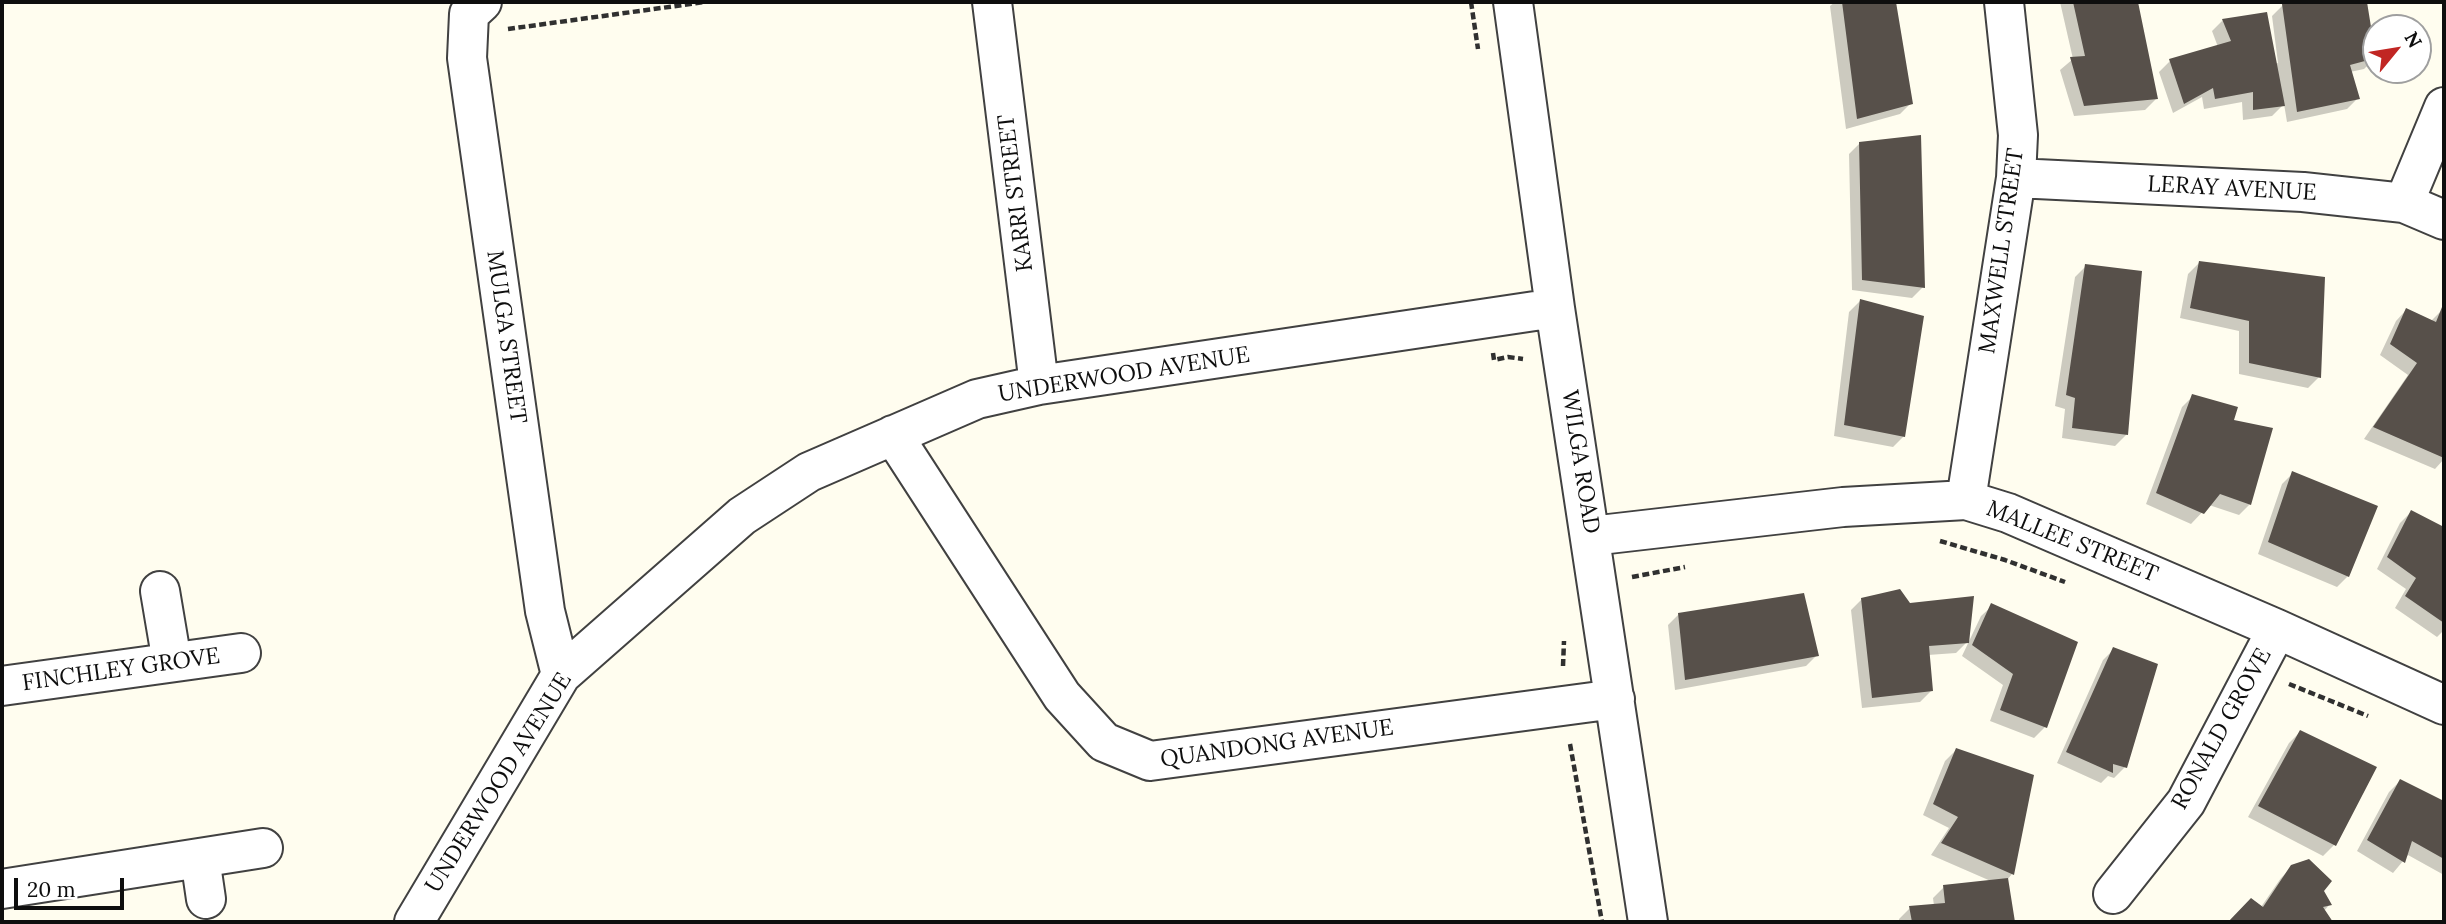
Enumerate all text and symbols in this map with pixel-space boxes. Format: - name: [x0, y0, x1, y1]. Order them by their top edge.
- north arrow: [2362, 14, 2432, 84]
- text: N: [2399, 27, 2428, 52]
- street label: KARRI STREET: [993, 113, 1039, 273]
- street label: MAXWELL STREET: [1974, 147, 2030, 355]
- street label: LERAY AVENUE: [2147, 171, 2317, 207]
- street label: MULGA STREET: [480, 249, 532, 425]
- street label: UNDERWOOD AVENUE: [996, 341, 1252, 409]
- street label: WILGA ROAD: [1555, 388, 1605, 536]
- street label: MALLEE STREET: [1982, 495, 2162, 589]
- street label: FINCHLEY GROVE: [20, 642, 222, 698]
- street label: RONALD GROVE: [2166, 644, 2278, 814]
- street label: UNDERWOOD AVENUE: [420, 668, 578, 898]
- street label: QUANDONG AVENUE: [1159, 714, 1395, 774]
- scale bar: [18, 864, 128, 908]
- text: 20 m: [27, 876, 76, 903]

